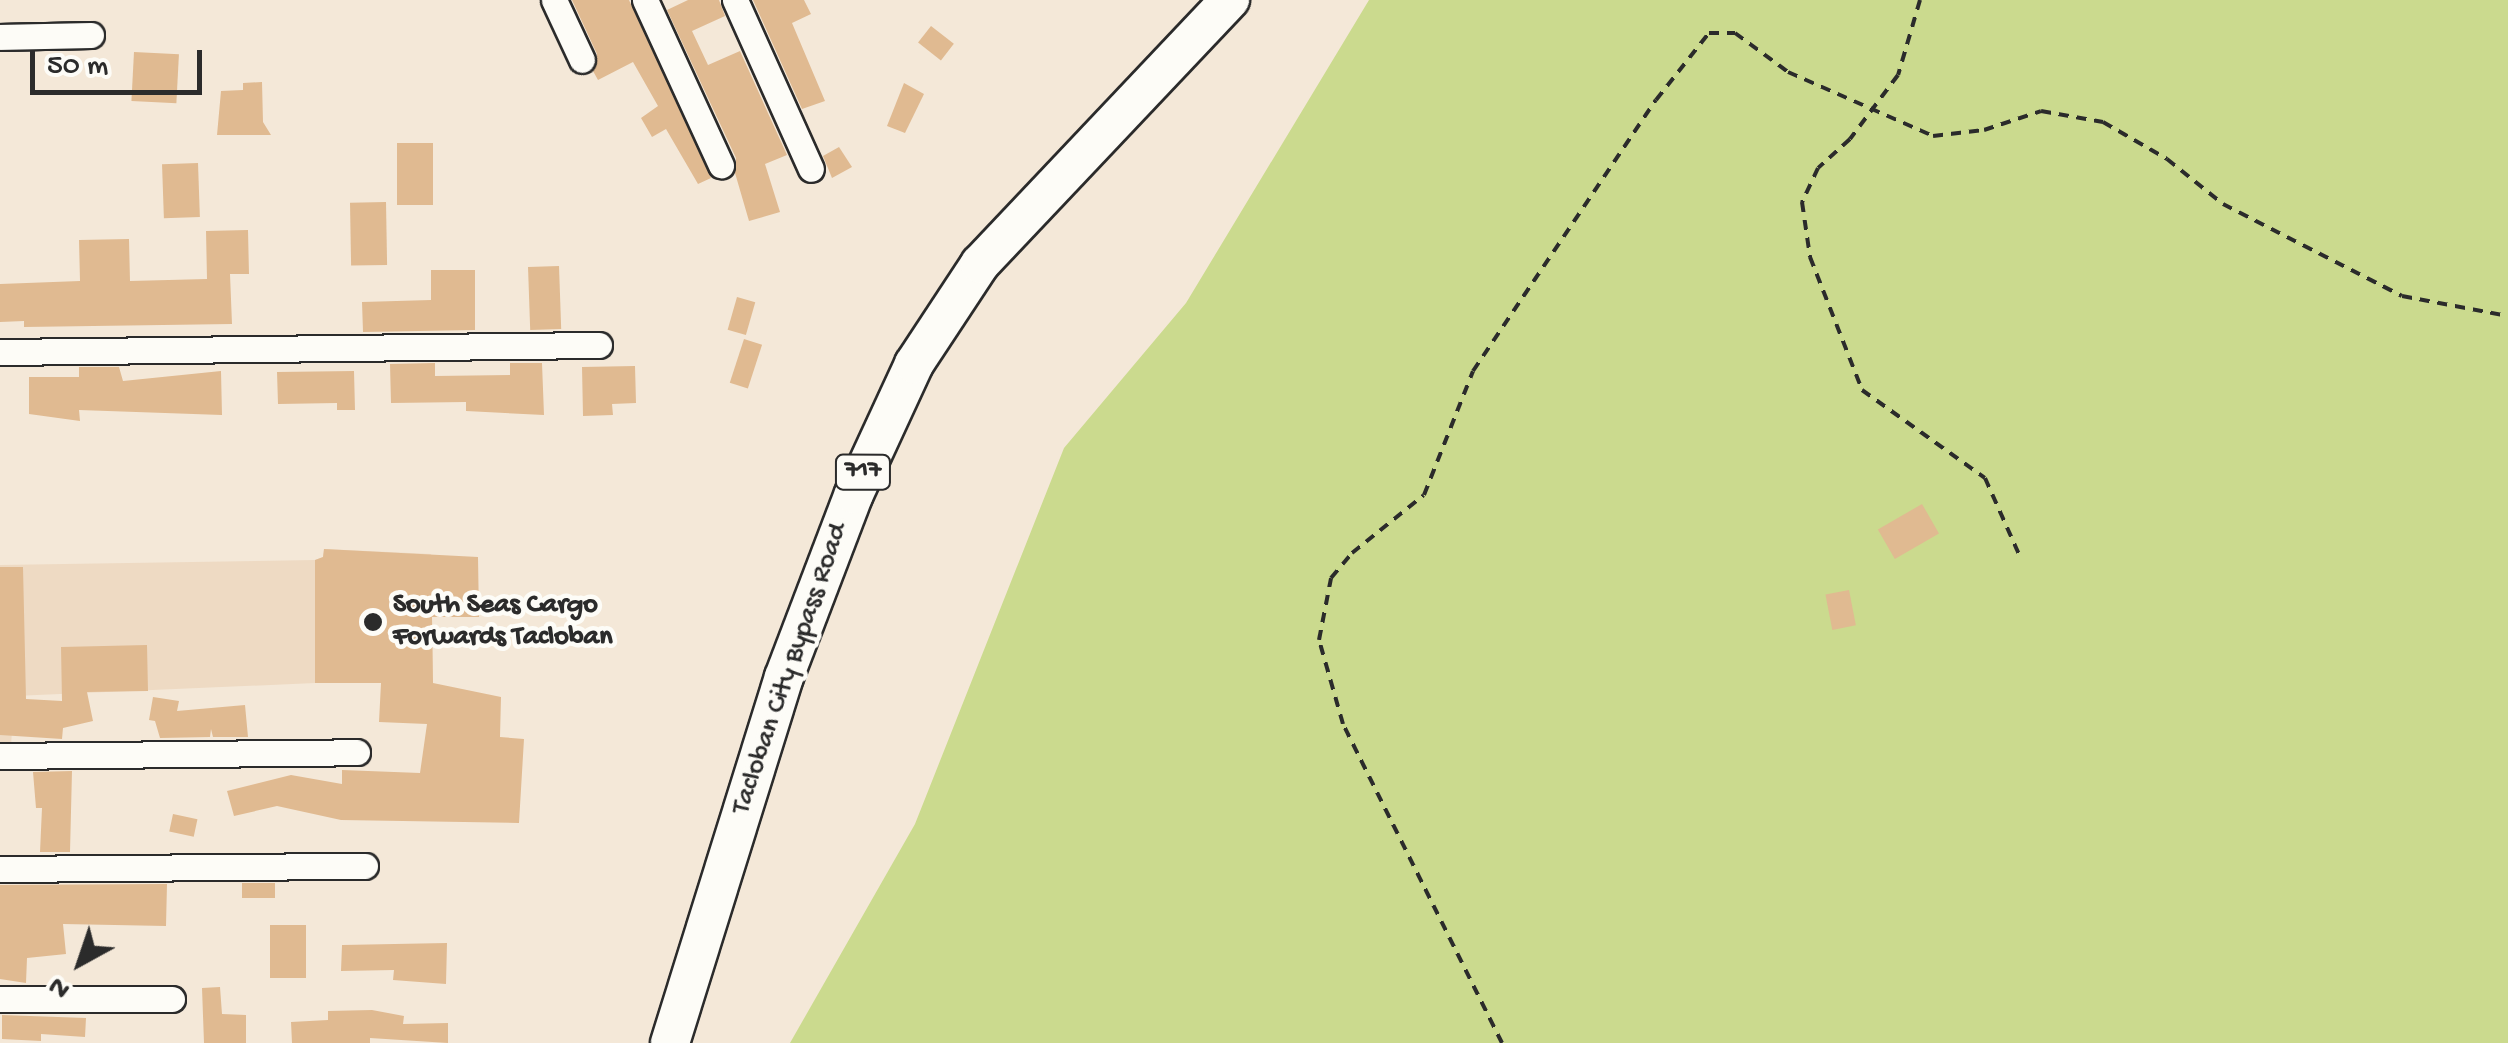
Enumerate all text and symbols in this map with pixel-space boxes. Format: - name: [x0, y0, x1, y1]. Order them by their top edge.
- scale bar: [35, 30, 208, 92]
- text: 50 m: [47, 50, 108, 85]
- road number: 717: [833, 452, 893, 492]
- street label: Tacloban City Bypass Road: [725, 519, 857, 819]
- place label: South Seas Cargo Forwards Tacloban: [393, 589, 612, 655]
- marker: South Seas Cargo Forwards Tacloban: [362, 611, 384, 633]
- north arrow: [30, 913, 130, 1013]
- text: N: [43, 968, 78, 1005]

